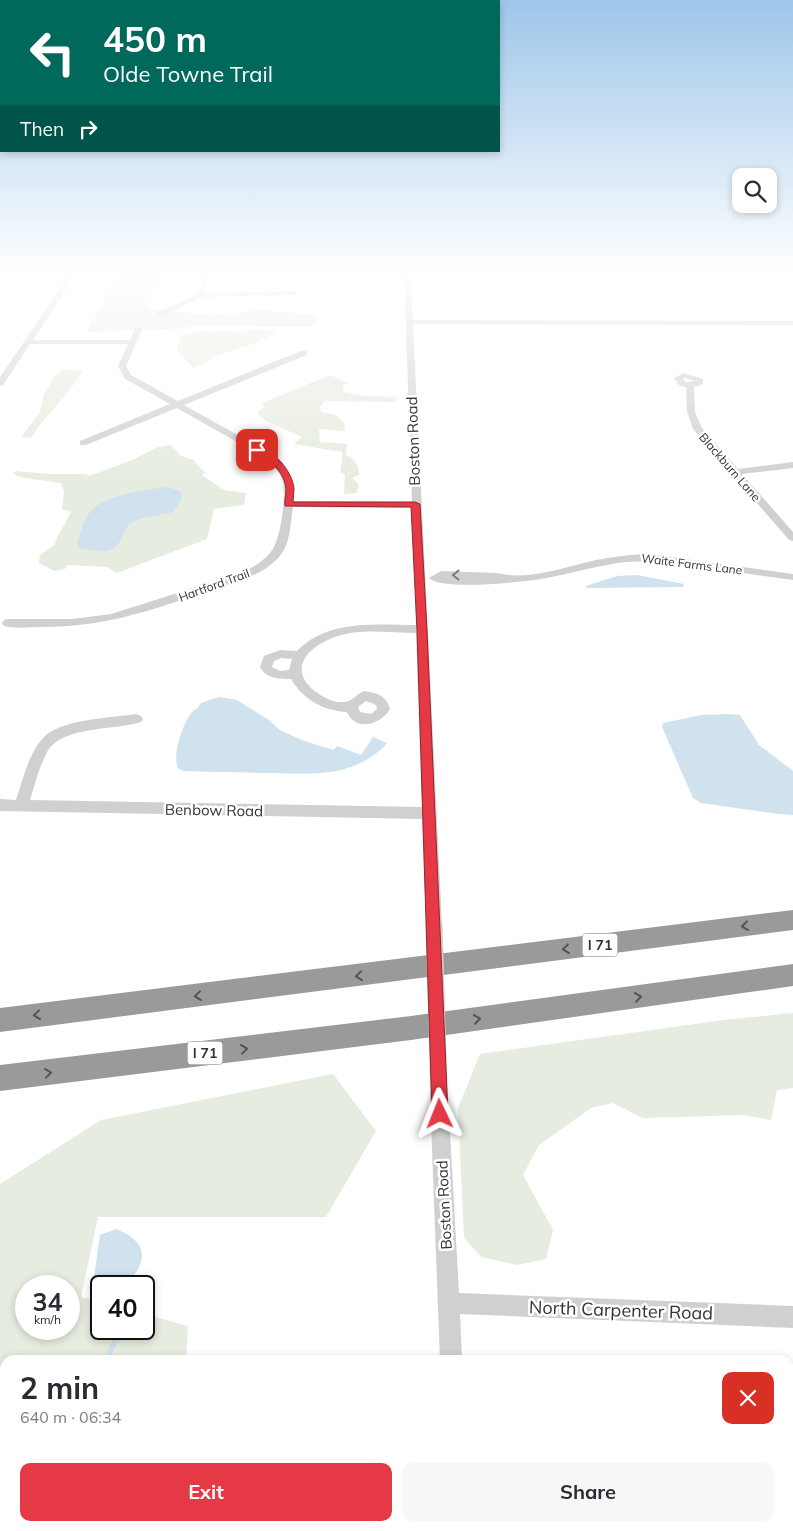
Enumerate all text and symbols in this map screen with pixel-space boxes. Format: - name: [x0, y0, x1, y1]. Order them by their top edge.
- text: 450 m: [103, 17, 207, 61]
- icon: left: [20, 20, 85, 85]
- text: Olde Towne Trail: [103, 60, 273, 88]
- icon: right: [74, 115, 102, 143]
- text: Then: [20, 117, 64, 141]
- map controls: [732, 168, 777, 213]
- button: search: [732, 168, 777, 213]
- street label: Boston Road: [402, 396, 424, 486]
- pin: [236, 429, 278, 471]
- street label: Blackburn Lane: [696, 430, 764, 504]
- icon: arrive: [243, 436, 271, 464]
- street label: Waite Farms Lane: [641, 550, 743, 578]
- street label: Hartford Trail: [177, 565, 251, 605]
- one-way arrow: [451, 570, 459, 580]
- street label: Benbow Road: [165, 800, 263, 820]
- one-way arrow: [740, 920, 748, 931]
- road number: I 71: [582, 934, 618, 956]
- one-way arrow: [562, 943, 570, 954]
- one-way arrow: [355, 970, 363, 981]
- one-way arrow: [194, 990, 202, 1001]
- one-way arrow: [634, 992, 642, 1003]
- one-way arrow: [32, 1010, 41, 1020]
- one-way arrow: [473, 1014, 481, 1025]
- road number: I 71: [188, 1042, 222, 1064]
- one-way arrow: [241, 1044, 249, 1055]
- one-way arrow: [44, 1068, 53, 1078]
- position arrow: [413, 1087, 465, 1139]
- street label: Boston Road: [432, 1160, 456, 1250]
- speed limit sign: 40: [90, 1275, 155, 1340]
- text: 34: [32, 1286, 63, 1317]
- street label: North Carpenter Road: [529, 1295, 713, 1325]
- text: km/h: [34, 1312, 61, 1327]
- text: 2 min: [20, 1369, 99, 1407]
- button: close: [722, 1372, 774, 1424]
- text: 640 m · 06:34: [20, 1407, 121, 1427]
- button: Exit: [20, 1463, 392, 1521]
- button: Share: [402, 1463, 774, 1521]

